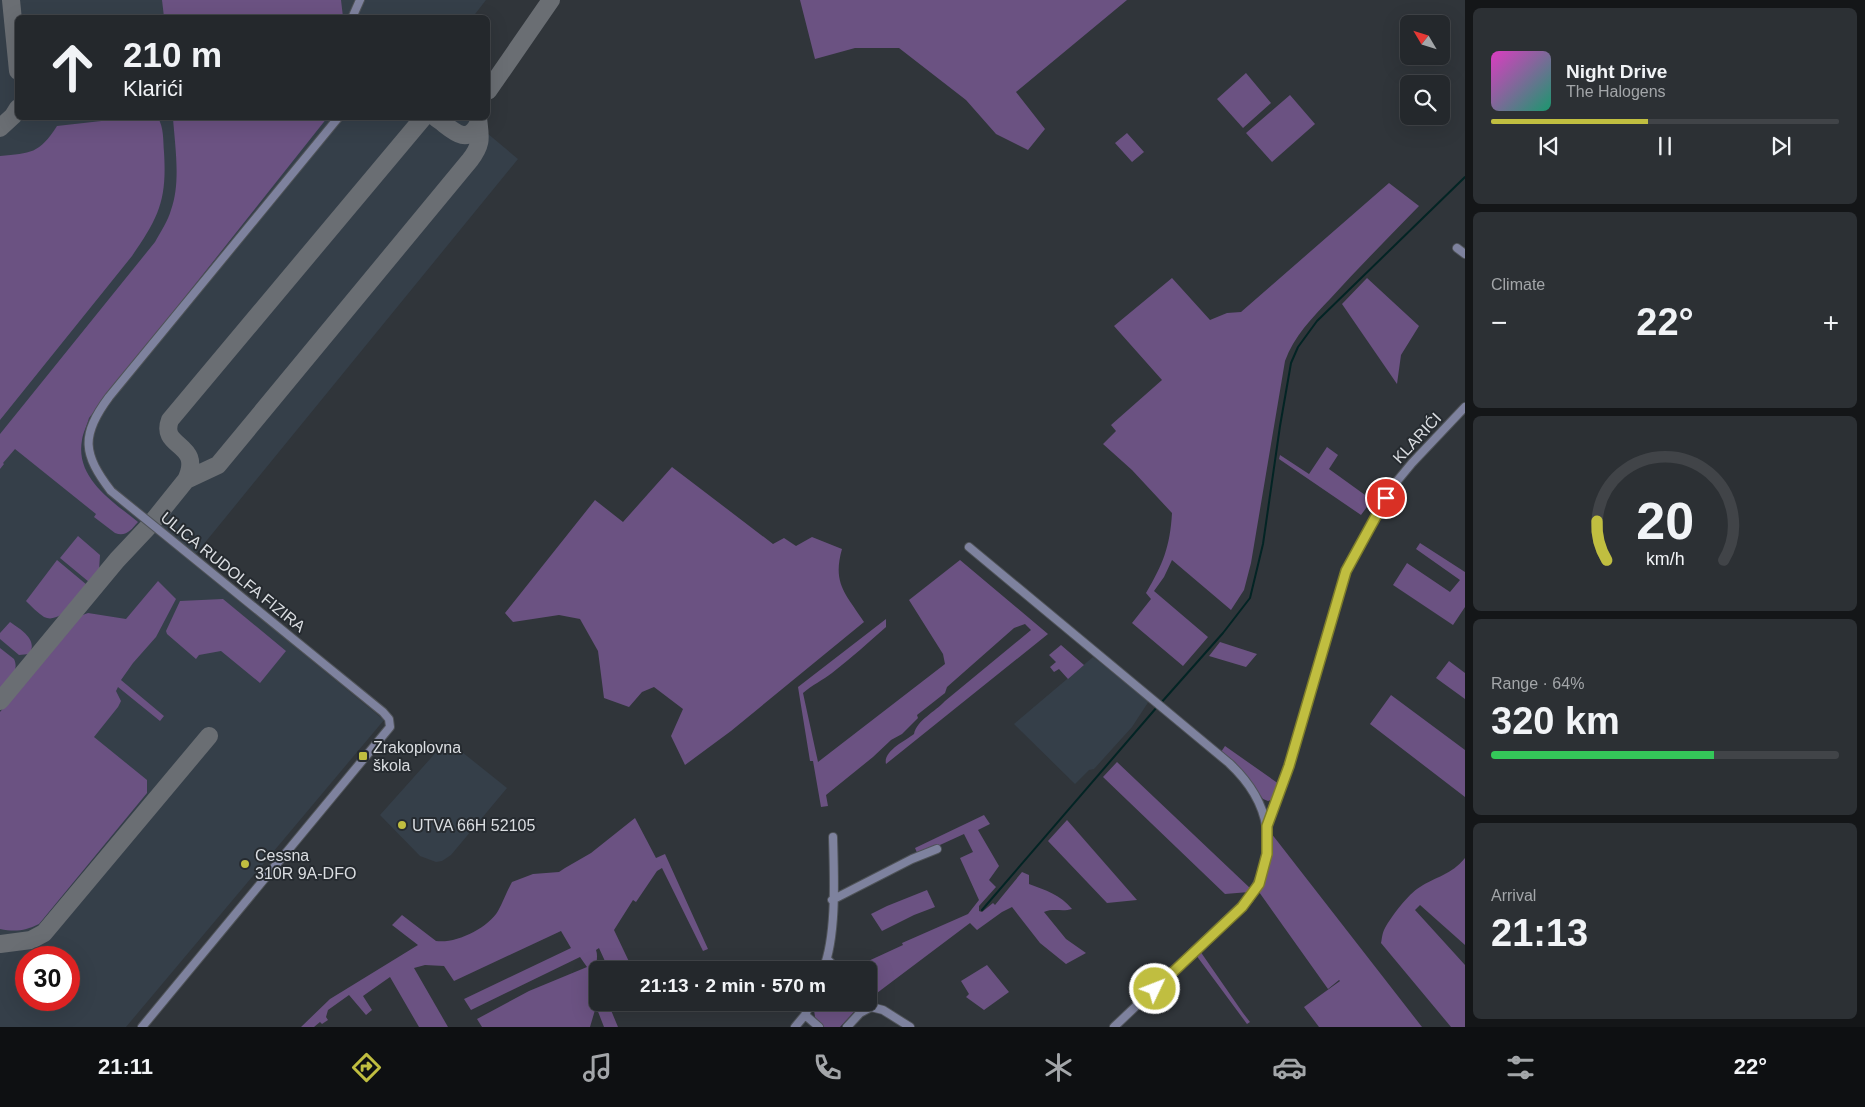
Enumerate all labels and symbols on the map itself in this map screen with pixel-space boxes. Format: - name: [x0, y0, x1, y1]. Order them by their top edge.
- north arrow: [1400, 15, 1450, 65]
- street label: KLARIĆI: [1389, 409, 1444, 467]
- pin: [1365, 477, 1407, 519]
- street label: ULICA RUDOLFA FIZIRA: [158, 509, 309, 636]
- place label: Zrakoplovna škola: [373, 739, 461, 774]
- marker: Zrakoplovna škola: [357, 750, 369, 762]
- place label: UTVA 66H 52105: [412, 817, 535, 834]
- marker: UTVA 66H 52105: [396, 819, 408, 831]
- place label: Cessna 310R 9A-DFO: [255, 847, 356, 882]
- marker: Cessna 310R 9A-DFO: [239, 858, 251, 870]
- speed limit sign: 30: [15, 946, 80, 1011]
- position arrow: [1128, 962, 1180, 1014]

